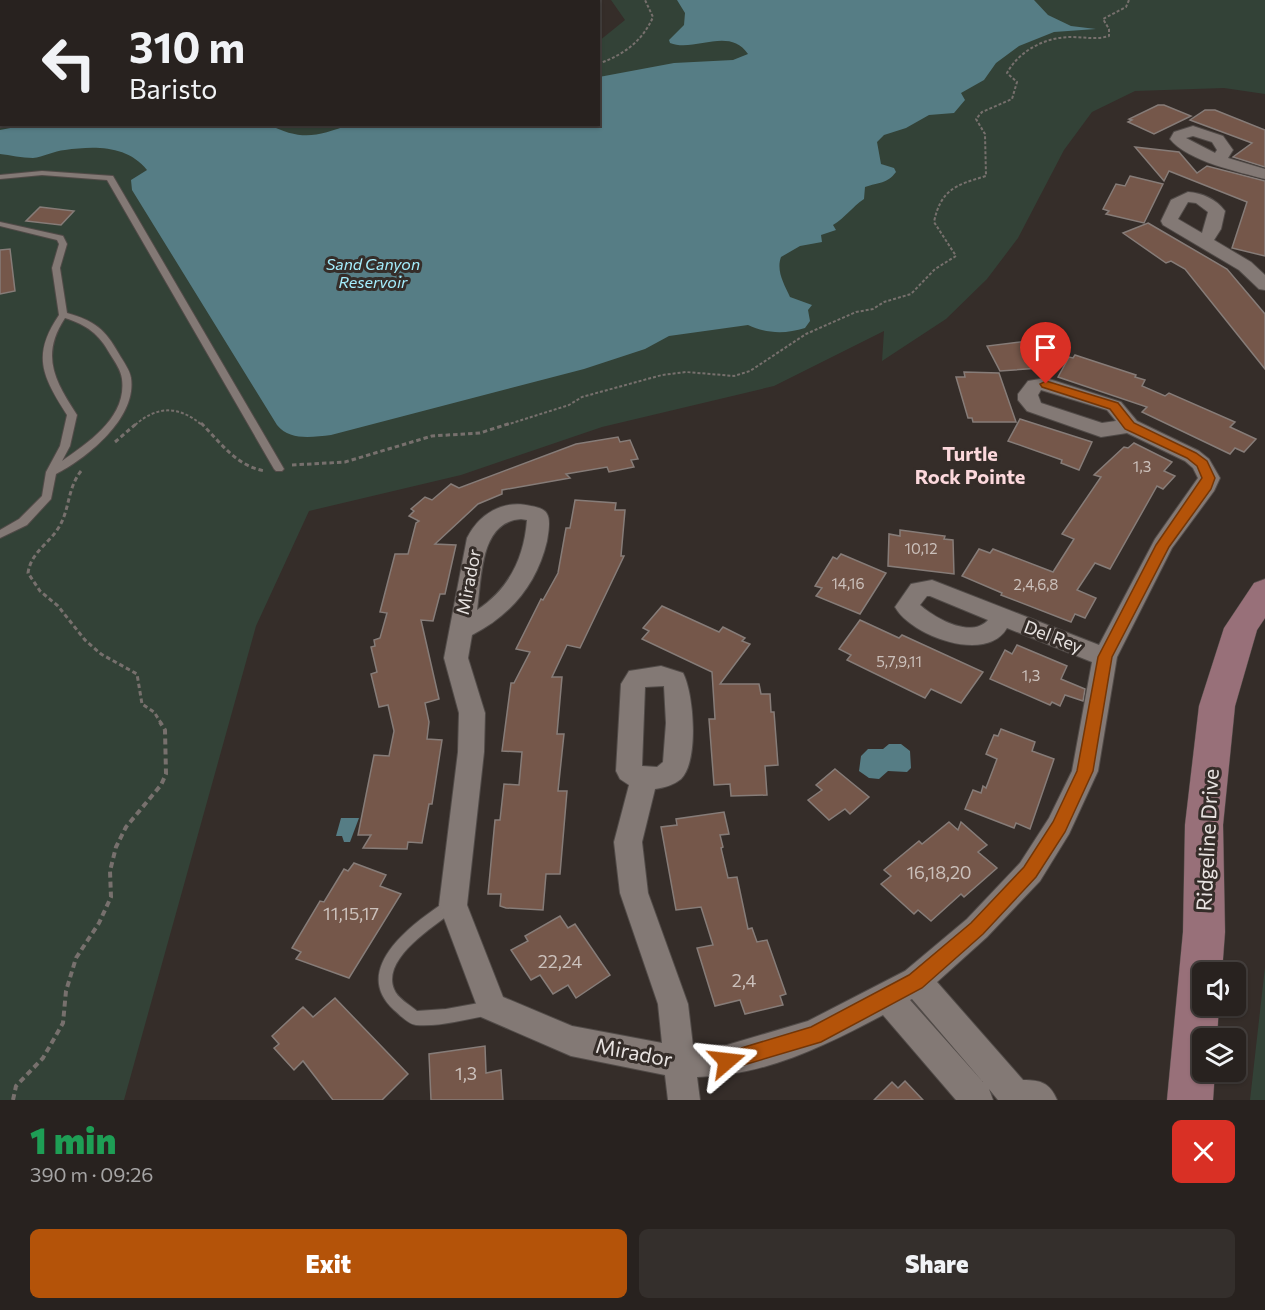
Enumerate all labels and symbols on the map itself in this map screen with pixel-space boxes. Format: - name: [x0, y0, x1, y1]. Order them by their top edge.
- water label: Sand Canyon Reservoir: [326, 254, 420, 291]
- pin: [1020, 322, 1071, 384]
- district label: Turtle Rock Pointe: [915, 441, 1025, 488]
- house number: 1,3: [1133, 457, 1151, 475]
- house number: 10,12: [905, 539, 937, 557]
- street label: Mirador: [451, 547, 485, 617]
- house number: 14,16: [831, 574, 865, 592]
- house number: 2,4,6,8: [1014, 575, 1058, 593]
- street label: Del Rey: [1021, 615, 1086, 657]
- house number: 5,7,9,11: [876, 652, 922, 670]
- house number: 1,3: [1022, 666, 1040, 684]
- street label: Ridgeline Drive: [1190, 768, 1223, 912]
- house number: 16,18,20: [906, 861, 972, 883]
- house number: 11,15,17: [323, 902, 379, 924]
- house number: 22,24: [538, 950, 582, 972]
- house number: 2,4: [732, 969, 757, 991]
- position arrow: [695, 1029, 759, 1093]
- street label: Mirador: [594, 1032, 675, 1071]
- house number: 1,3: [455, 1062, 477, 1084]

